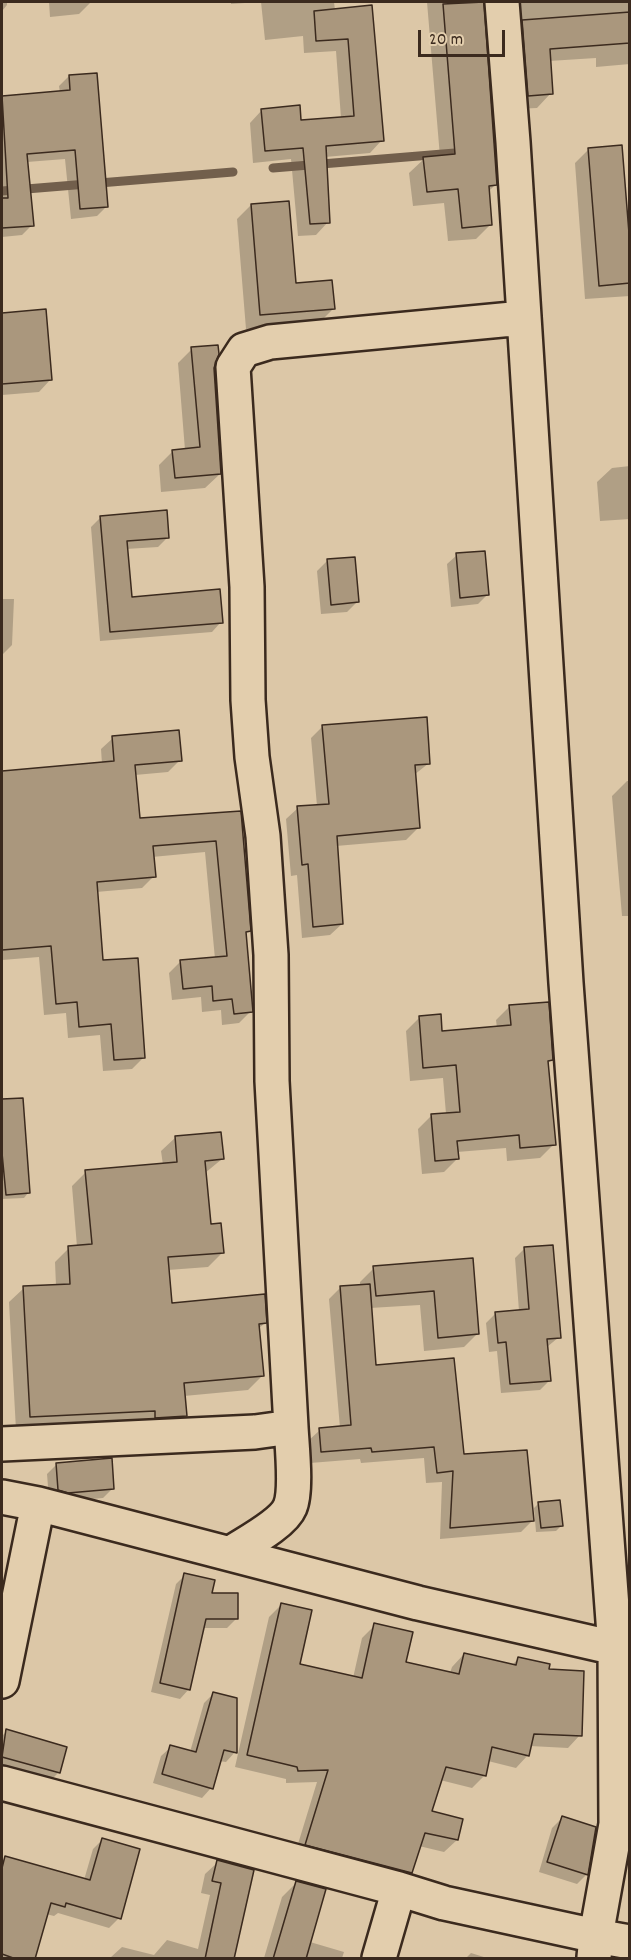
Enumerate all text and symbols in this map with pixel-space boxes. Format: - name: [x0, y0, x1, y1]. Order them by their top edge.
- scale bar: [421, 18, 508, 56]
- text: 20 m: [429, 28, 463, 53]

